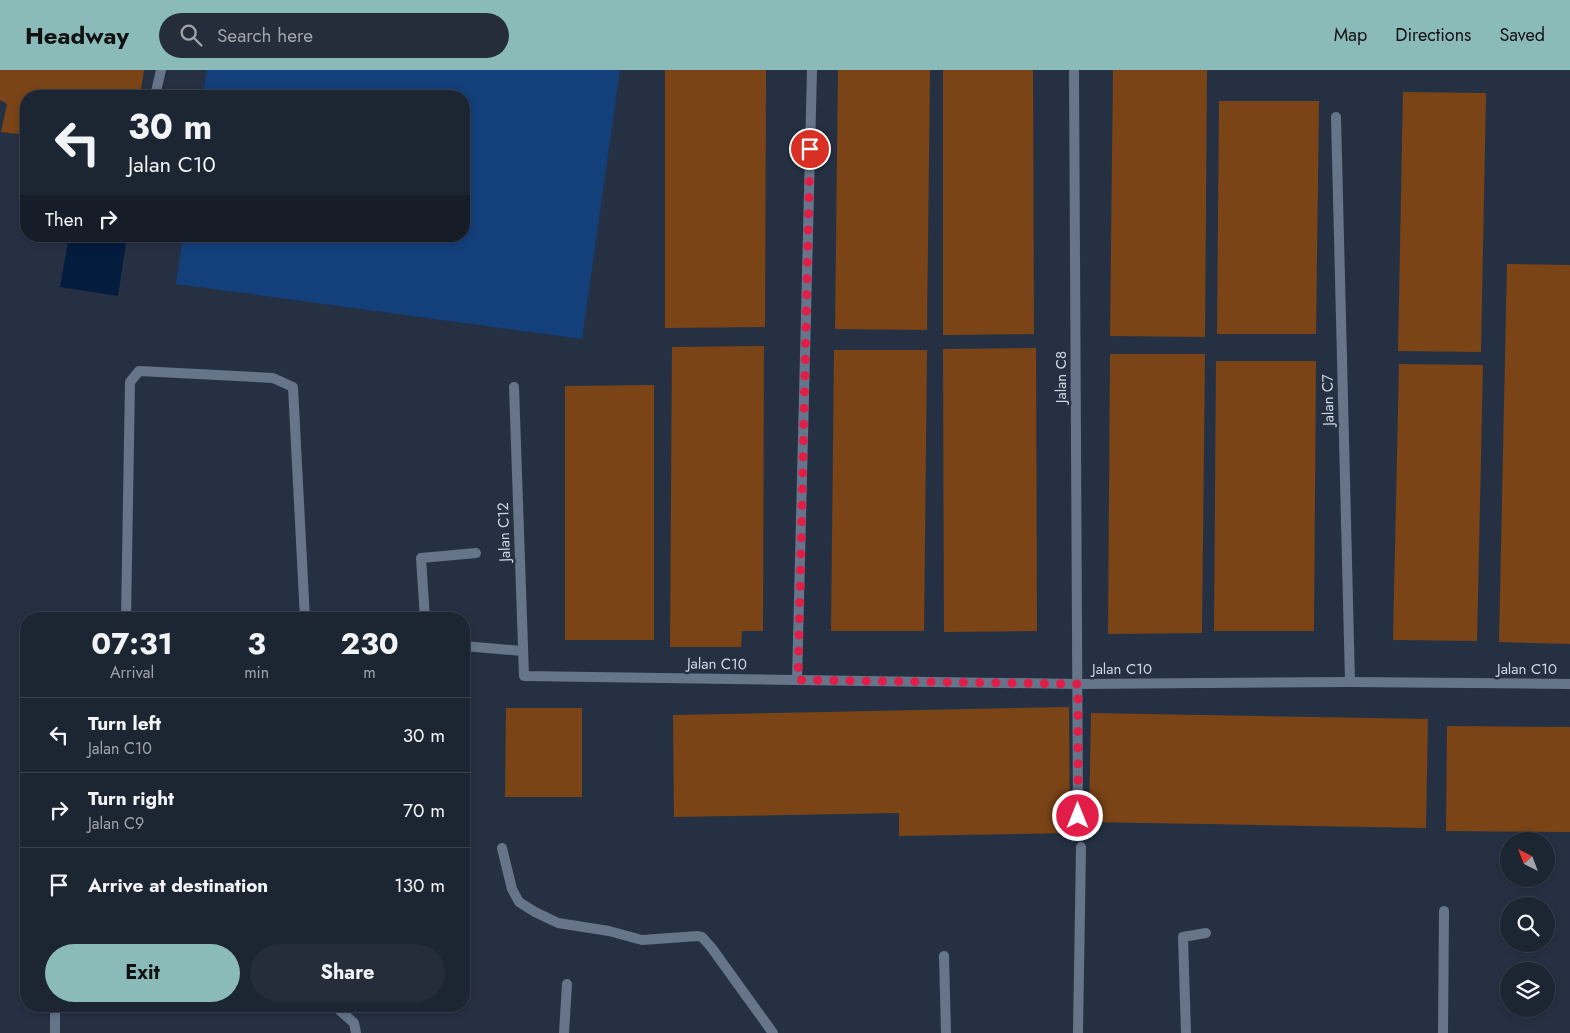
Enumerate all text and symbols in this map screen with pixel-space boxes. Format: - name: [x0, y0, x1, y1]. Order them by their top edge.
- search box: [159, 13, 509, 58]
- text: Headway: [25, 18, 129, 53]
- icon: search: [177, 21, 205, 49]
- text: Search here: [217, 22, 313, 49]
- text: Map: [1334, 22, 1367, 48]
- text: Directions: [1395, 22, 1471, 48]
- text: Saved: [1499, 22, 1545, 48]
- text: 30 m: [128, 102, 212, 152]
- icon: left: [45, 110, 110, 175]
- pin: [789, 128, 831, 170]
- icon: arrive: [796, 135, 824, 163]
- text: Jalan C10: [128, 148, 216, 180]
- icon: right: [94, 205, 122, 233]
- text: Then: [45, 206, 84, 233]
- street label: Jalan C8: [1050, 351, 1072, 405]
- street label: Jalan C7: [1317, 374, 1339, 428]
- street label: Jalan C12: [492, 502, 516, 564]
- text: 07:31: [91, 622, 173, 665]
- text: 3: [247, 622, 266, 665]
- text: 230: [341, 622, 399, 665]
- street label: Jalan C10: [685, 652, 747, 676]
- street label: Jalan C10: [1090, 658, 1152, 680]
- street label: Jalan C10: [1495, 658, 1557, 680]
- text: Arrival: [110, 661, 154, 684]
- text: min: [244, 661, 269, 684]
- text: m: [363, 661, 376, 684]
- text: Turn left: [88, 710, 161, 737]
- icon: left: [45, 721, 73, 749]
- text: 30 m: [403, 722, 445, 749]
- text: Jalan C10: [88, 737, 152, 760]
- text: Turn right: [88, 785, 174, 812]
- position arrow: [1051, 789, 1103, 841]
- icon: right: [45, 796, 73, 824]
- text: 70 m: [403, 797, 445, 824]
- text: Jalan C9: [88, 812, 144, 835]
- north arrow: [1500, 832, 1555, 888]
- map controls: [1500, 832, 1555, 1017]
- icon: arrive: [45, 871, 73, 899]
- text: Arrive at destination: [88, 872, 268, 899]
- text: 130 m: [394, 872, 445, 899]
- button: search: [1500, 897, 1555, 952]
- button: Exit: [45, 944, 240, 1002]
- button: Share: [250, 944, 445, 1002]
- button: layers: [1500, 962, 1555, 1017]

